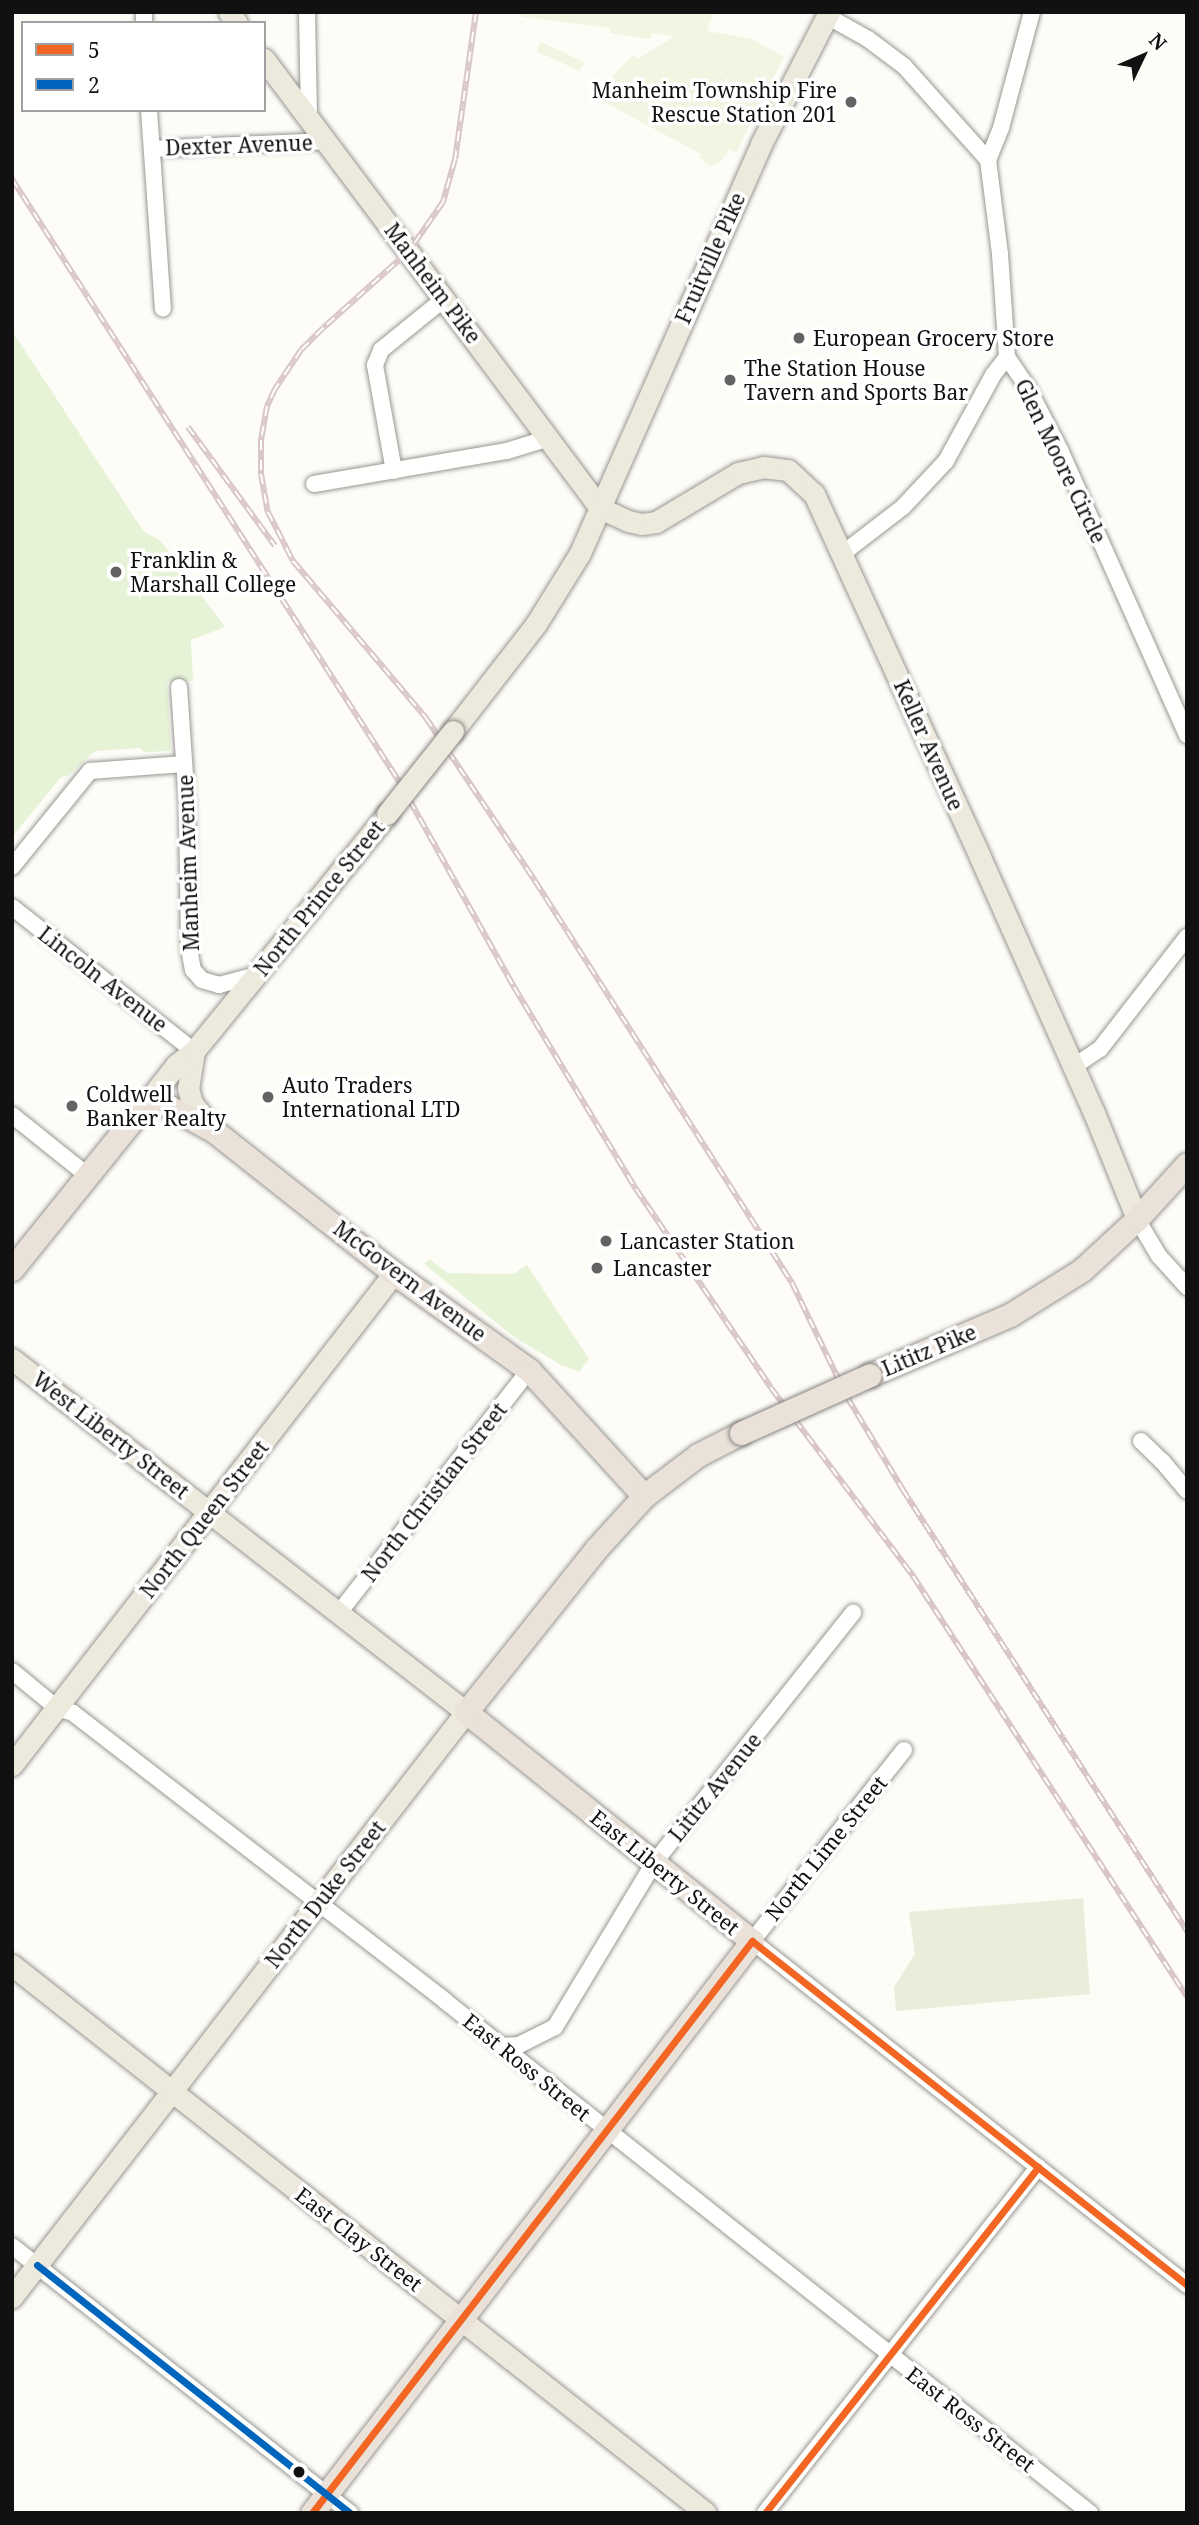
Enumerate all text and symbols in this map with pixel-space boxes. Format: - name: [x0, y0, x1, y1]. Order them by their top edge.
- legend: [21, 21, 266, 112]
- north arrow: [1108, 21, 1178, 91]
- text: N: [1144, 27, 1173, 56]
- text: 5: [88, 36, 100, 64]
- text: 2: [88, 71, 100, 99]
- place label: Manheim Township Fire Rescue Station 201: [592, 77, 837, 127]
- marker: Manheim Township Fire Rescue Station 201: [843, 94, 859, 110]
- street label: Dexter Avenue: [165, 130, 313, 160]
- street label: Fruitville Pike: [670, 189, 750, 327]
- street label: Manheim Pike: [380, 218, 486, 348]
- place label: European Grocery Store: [813, 325, 1054, 351]
- marker: European Grocery Store: [791, 330, 807, 346]
- place label: The Station House Tavern and Sports Bar: [744, 355, 968, 405]
- marker: The Station House Tavern and Sports Bar: [722, 372, 738, 388]
- street label: Glen Moore Circle: [1010, 375, 1112, 547]
- place label: Franklin & Marshall College: [130, 547, 296, 597]
- marker: Franklin & Marshall College: [108, 564, 124, 580]
- street label: Keller Avenue: [889, 676, 969, 814]
- street label: Manheim Avenue: [172, 774, 204, 952]
- street label: North Prince Street: [249, 815, 389, 981]
- street label: Lincoln Avenue: [34, 921, 172, 1037]
- place label: Auto Traders International LTD: [282, 1072, 460, 1122]
- place label: Coldwell Banker Realty: [86, 1081, 226, 1131]
- marker: Auto Traders International LTD: [260, 1089, 276, 1105]
- marker: Coldwell Banker Realty: [64, 1098, 80, 1114]
- street label: McGovern Avenue: [329, 1215, 491, 1347]
- place label: Lancaster Station: [620, 1228, 794, 1254]
- marker: Lancaster Station: [598, 1233, 614, 1249]
- place label: Lancaster: [613, 1255, 712, 1281]
- marker: Lancaster: [587, 1258, 607, 1278]
- street label: Lititz Pike: [878, 1319, 980, 1381]
- street label: West Liberty Street: [28, 1366, 194, 1504]
- street label: North Christian Street: [356, 1398, 512, 1586]
- street label: North Queen Street: [135, 1435, 273, 1603]
- street label: Lititz Avenue: [663, 1728, 767, 1846]
- street label: North Lime Street: [760, 1770, 892, 1926]
- street label: East Liberty Street: [585, 1804, 745, 1940]
- street label: North Duke Street: [260, 1815, 390, 1973]
- street label: East Ross Street: [458, 2008, 596, 2126]
- street label: East Clay Street: [291, 2182, 427, 2296]
- street label: East Ross Street: [902, 2361, 1040, 2477]
- unlabelled marker: [292, 2465, 306, 2479]

